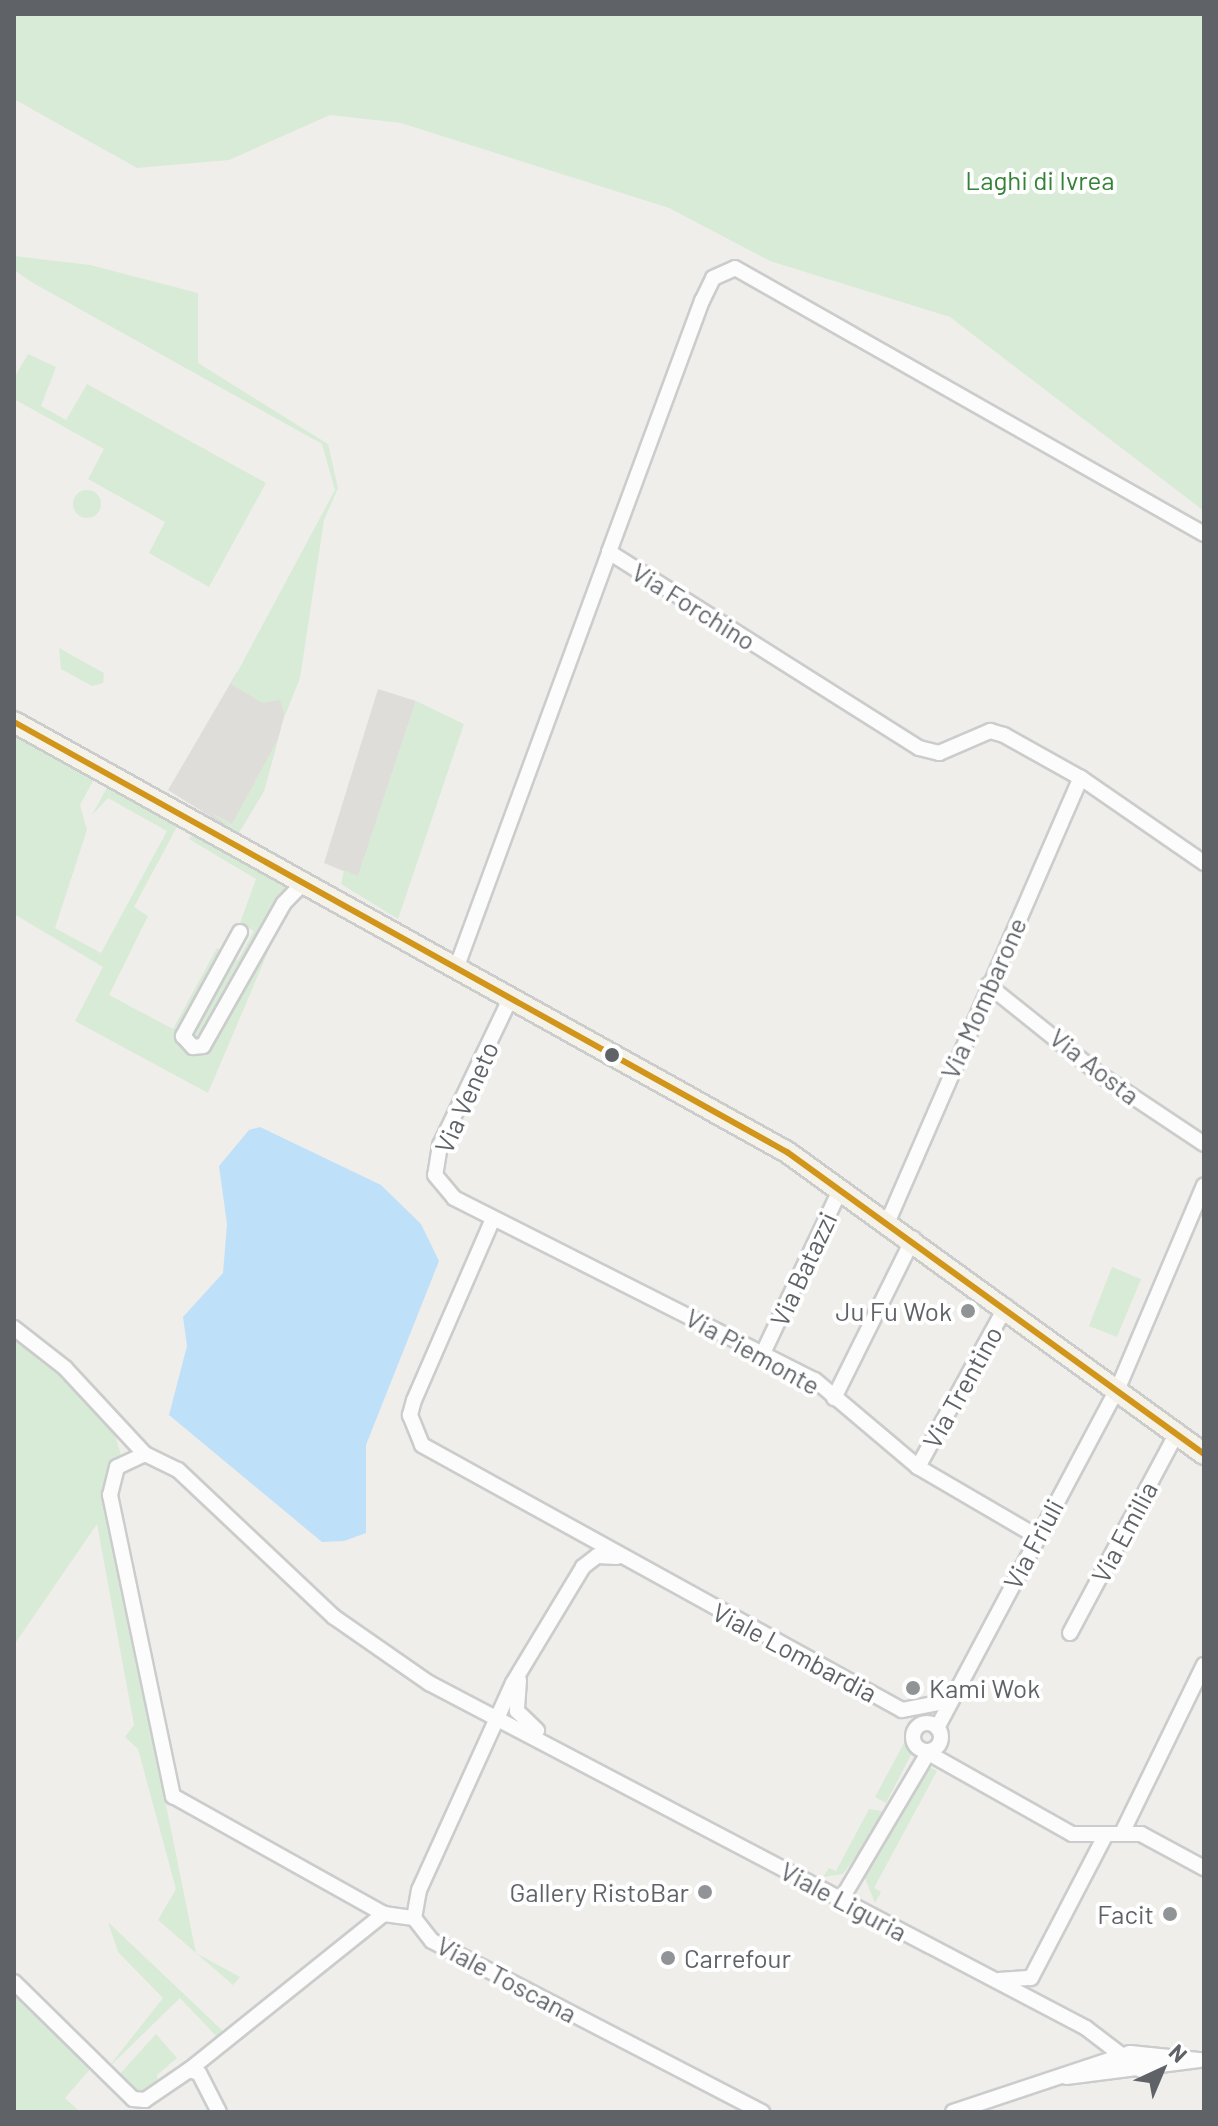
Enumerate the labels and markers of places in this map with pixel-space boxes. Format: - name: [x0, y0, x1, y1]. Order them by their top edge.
- unlabelled marker: [604, 1047, 620, 1063]
- place label: Ju Fu Wok: [836, 1295, 952, 1327]
- marker: Ju Fu Wok: [959, 1302, 977, 1320]
- place label: Kami Wok: [929, 1672, 1040, 1704]
- marker: Kami Wok: [904, 1679, 922, 1697]
- place label: Gallery RistoBar: [510, 1876, 689, 1908]
- marker: Gallery RistoBar: [696, 1883, 714, 1901]
- place label: Facit: [1097, 1898, 1154, 1930]
- marker: Facit: [1161, 1905, 1179, 1923]
- place label: Carrefour: [684, 1942, 791, 1974]
- marker: Carrefour: [659, 1949, 677, 1967]

